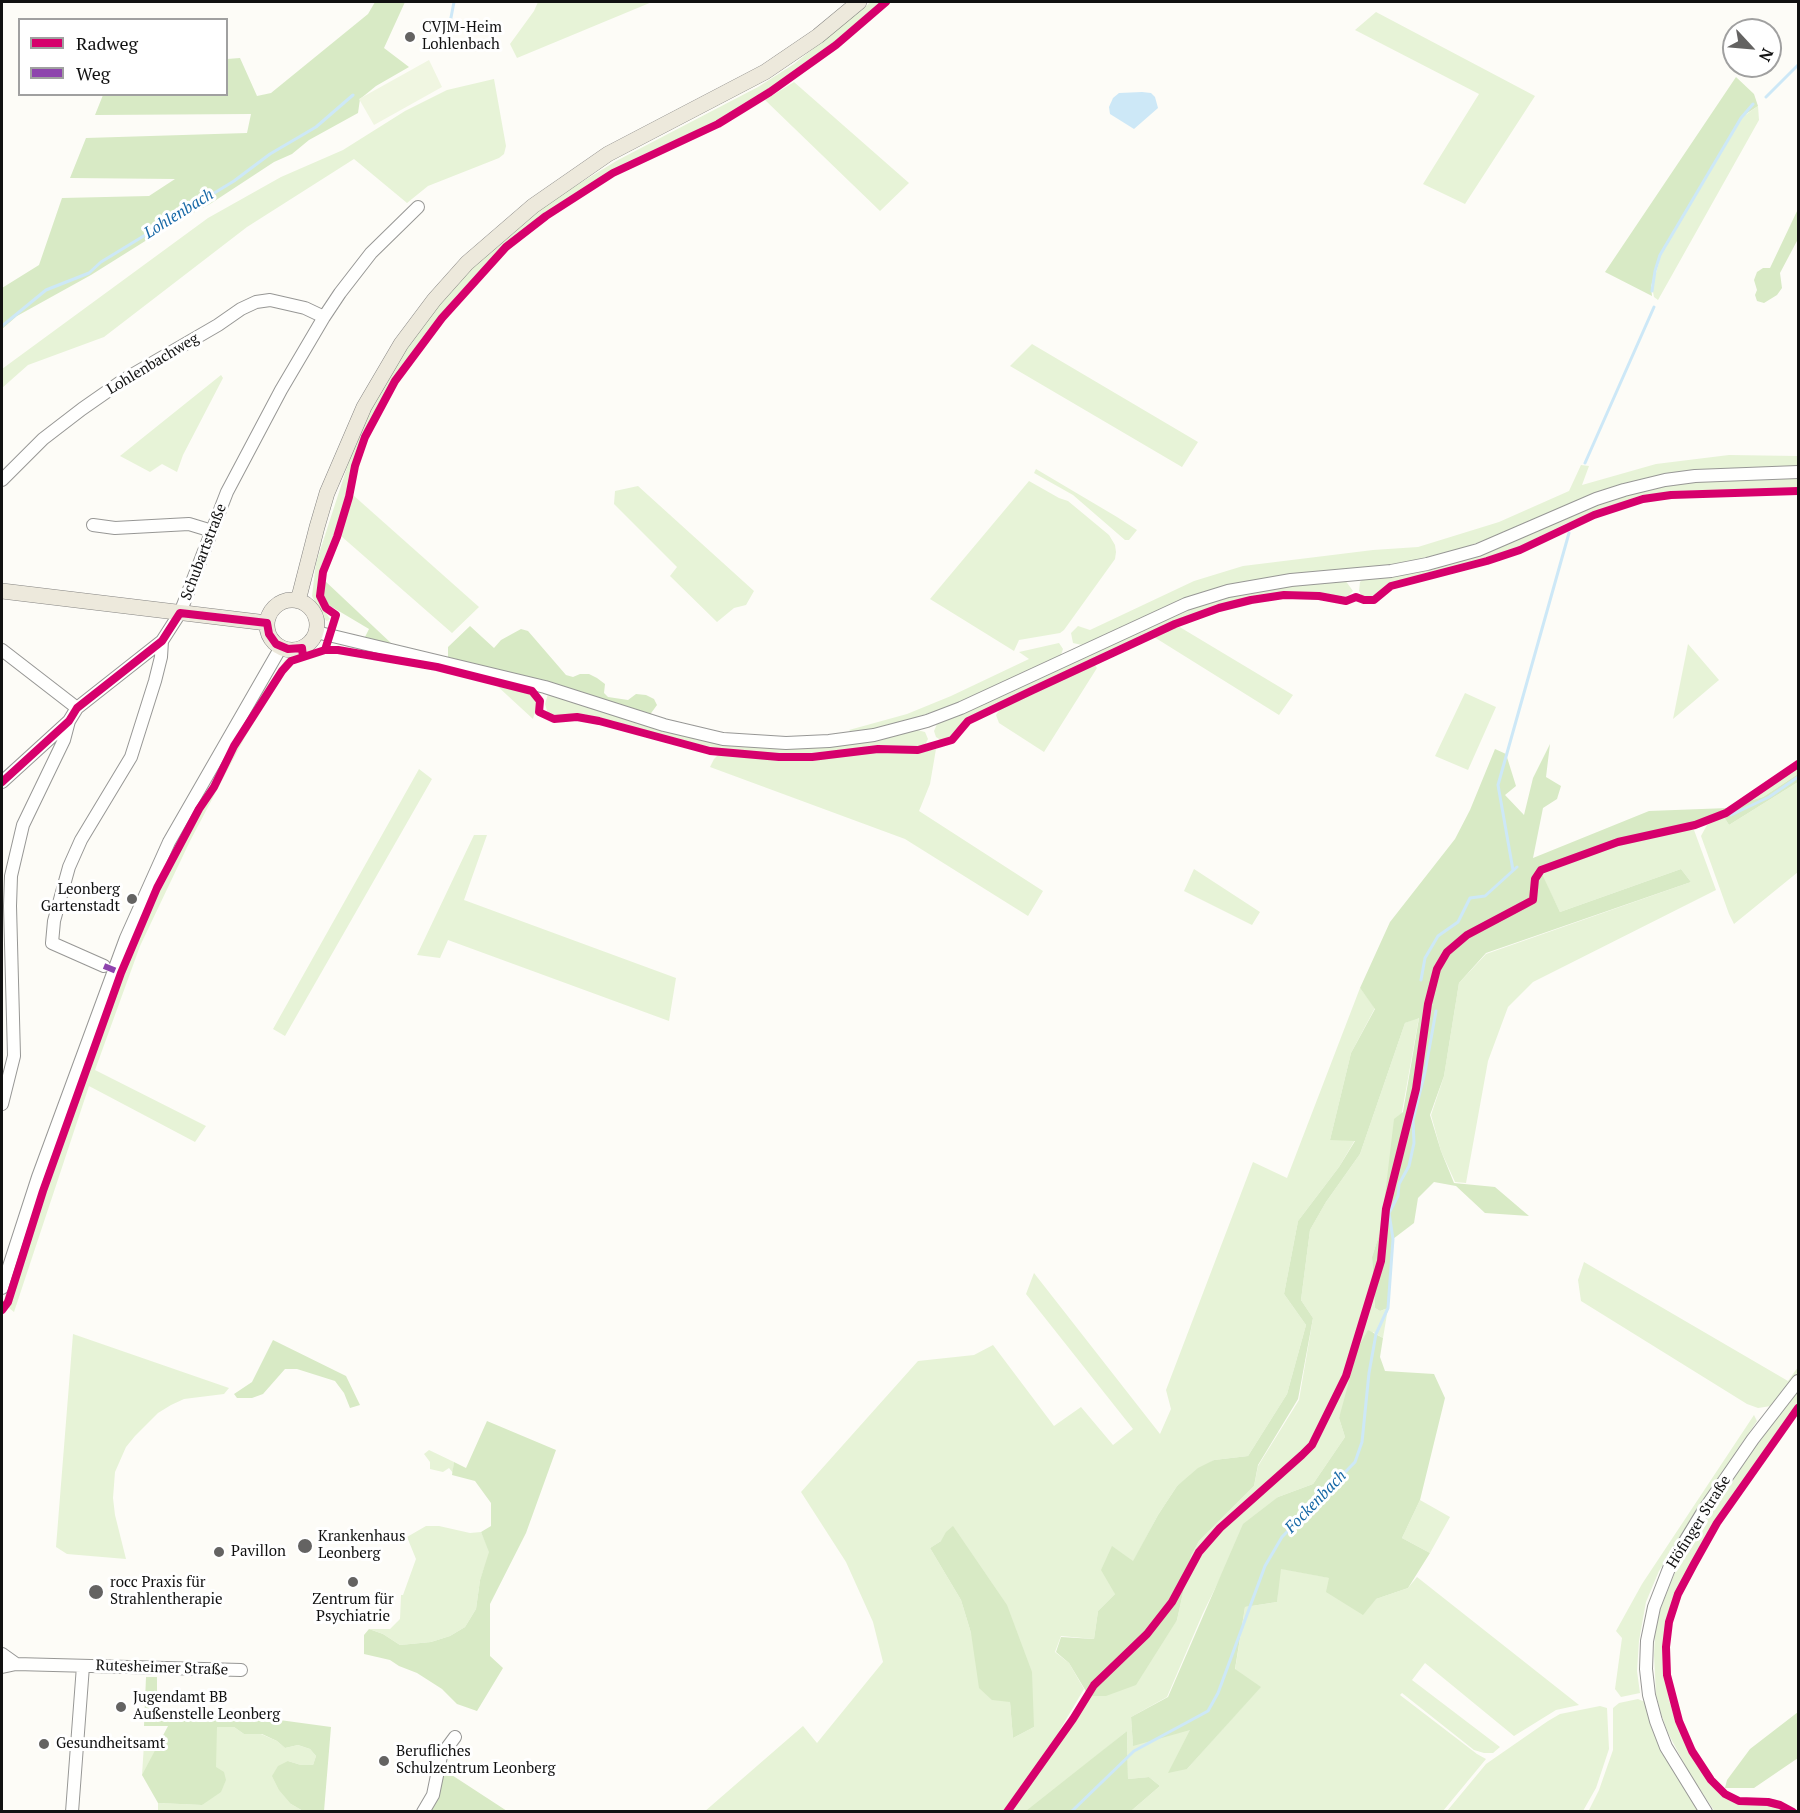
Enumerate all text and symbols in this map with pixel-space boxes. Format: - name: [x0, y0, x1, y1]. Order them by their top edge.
- legend: [18, 18, 228, 96]
- north arrow: [1722, 18, 1782, 78]
- place label: CVJM-Heim Lohlenbach: [422, 19, 502, 54]
- marker: CVJM-Heim Lohlenbach: [403, 30, 417, 44]
- text: Radweg: [76, 31, 138, 55]
- text: N: [1754, 45, 1779, 65]
- text: Weg: [76, 61, 110, 85]
- water label: Lohlenbach: [141, 185, 217, 243]
- street label: Lohlenbachweg: [104, 329, 202, 399]
- street label: Schubartstraße: [177, 501, 231, 603]
- place label: Leonberg Gartenstadt: [41, 881, 120, 916]
- marker: Leonberg Gartenstadt: [125, 892, 139, 906]
- water label: Fockenbach: [1281, 1467, 1351, 1537]
- street label: Höfinger Straße: [1663, 1472, 1735, 1572]
- place label: Krankenhaus Leonberg: [318, 1528, 405, 1563]
- marker: Krankenhaus Leonberg: [296, 1537, 314, 1555]
- place label: Pavillon: [231, 1543, 286, 1561]
- marker: Pavillon: [212, 1545, 226, 1559]
- place label: rocc Praxis für Strahlentherapie: [110, 1574, 223, 1609]
- marker: Zentrum für Psychiatrie: [346, 1575, 360, 1589]
- marker: rocc Praxis für Strahlentherapie: [87, 1583, 105, 1601]
- place label: Zentrum für Psychiatrie: [312, 1591, 394, 1626]
- street label: Rutesheimer Straße: [95, 1657, 229, 1679]
- place label: Jugendamt BB Außenstelle Leonberg: [133, 1689, 280, 1724]
- marker: Jugendamt BB Außenstelle Leonberg: [114, 1700, 128, 1714]
- place label: Gesundheitsamt: [56, 1735, 165, 1753]
- marker: Gesundheitsamt: [37, 1737, 51, 1751]
- place label: Berufliches Schulzentrum Leonberg: [396, 1743, 555, 1778]
- marker: Berufliches Schulzentrum Leonberg: [377, 1754, 391, 1768]

